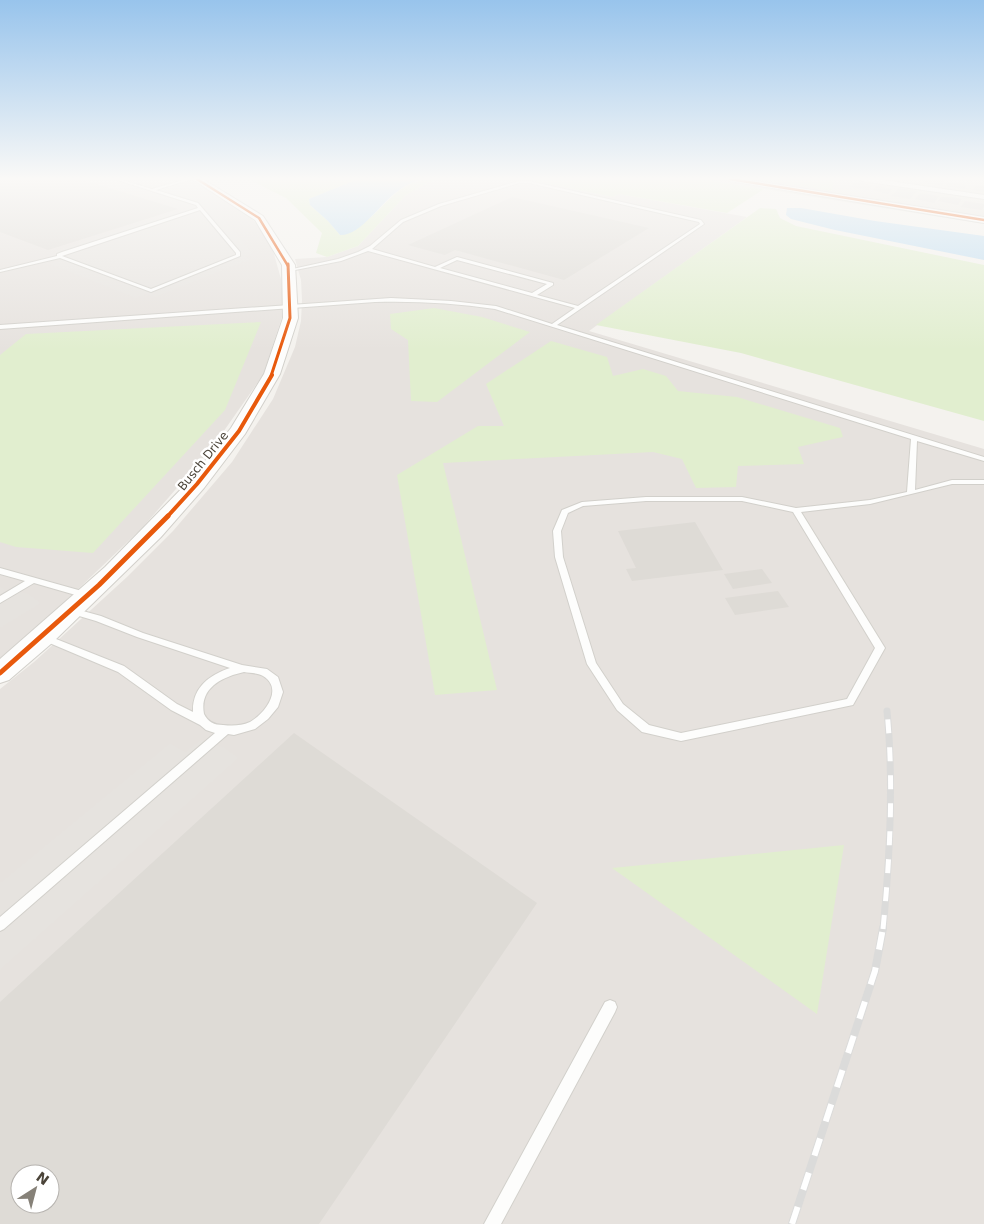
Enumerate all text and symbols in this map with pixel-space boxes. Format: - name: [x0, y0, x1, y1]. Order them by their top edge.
- street label: Busch Drive: [175, 429, 231, 493]
- north arrow: [10, 1164, 60, 1214]
- text: N: [33, 1169, 52, 1188]

